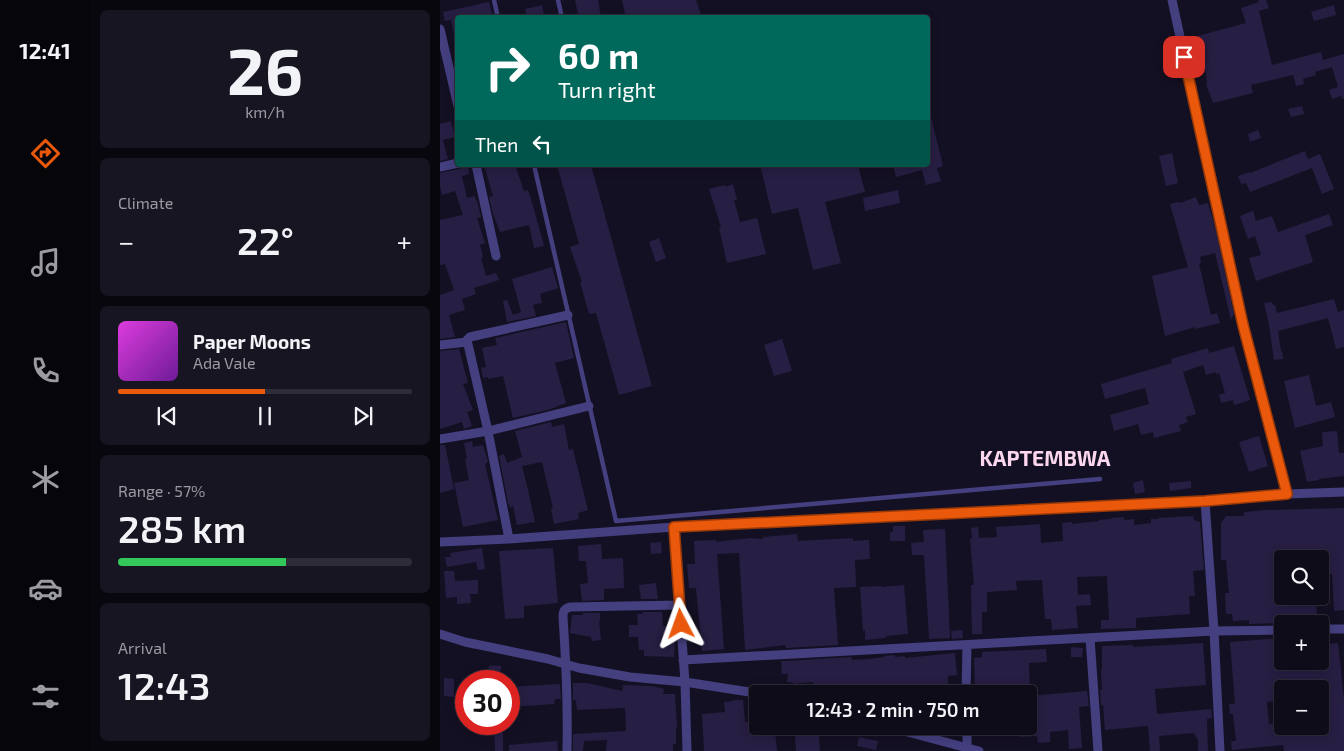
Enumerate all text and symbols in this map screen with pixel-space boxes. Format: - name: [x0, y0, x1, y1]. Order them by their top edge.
- text: 26: [227, 30, 303, 108]
- text: 60 m: [558, 34, 639, 76]
- icon: right: [475, 35, 540, 100]
- pin: [1163, 36, 1205, 78]
- text: 12:41: [19, 37, 71, 63]
- icon: arrive: [1170, 43, 1198, 71]
- text: Turn right: [558, 76, 656, 102]
- text: km/h: [245, 102, 285, 121]
- icon: left: [528, 130, 556, 158]
- text: Then: [475, 133, 518, 156]
- icon: directions: [28, 136, 63, 171]
- text: Climate: [118, 193, 173, 212]
- text: 22°: [237, 217, 294, 263]
- text: −: [118, 224, 134, 258]
- text: +: [397, 224, 412, 258]
- icon: music: [28, 245, 63, 280]
- text: Paper Moons: [193, 330, 311, 353]
- icon: phone: [28, 353, 63, 388]
- text: Ada Vale: [193, 353, 256, 372]
- icon: previous: [153, 402, 181, 430]
- icon: pause: [251, 402, 279, 430]
- icon: next: [349, 402, 377, 430]
- district label: KAPTEMBWA: [979, 445, 1111, 470]
- icon: climate: [28, 462, 63, 497]
- text: Range · 57%: [118, 481, 205, 500]
- text: 285 km: [118, 505, 246, 551]
- map controls: [1274, 550, 1329, 735]
- button: search: [1274, 550, 1329, 605]
- icon: car: [28, 571, 63, 606]
- position arrow: [654, 597, 706, 649]
- button: +: [1274, 615, 1329, 670]
- text: Arrival: [118, 638, 167, 657]
- text: 12:43: [118, 662, 210, 708]
- speed limit sign: 30: [455, 670, 520, 735]
- icon: filters: [28, 679, 63, 714]
- button: −: [1274, 680, 1329, 735]
- text: 12:43 · 2 min · 750 m: [807, 698, 979, 721]

